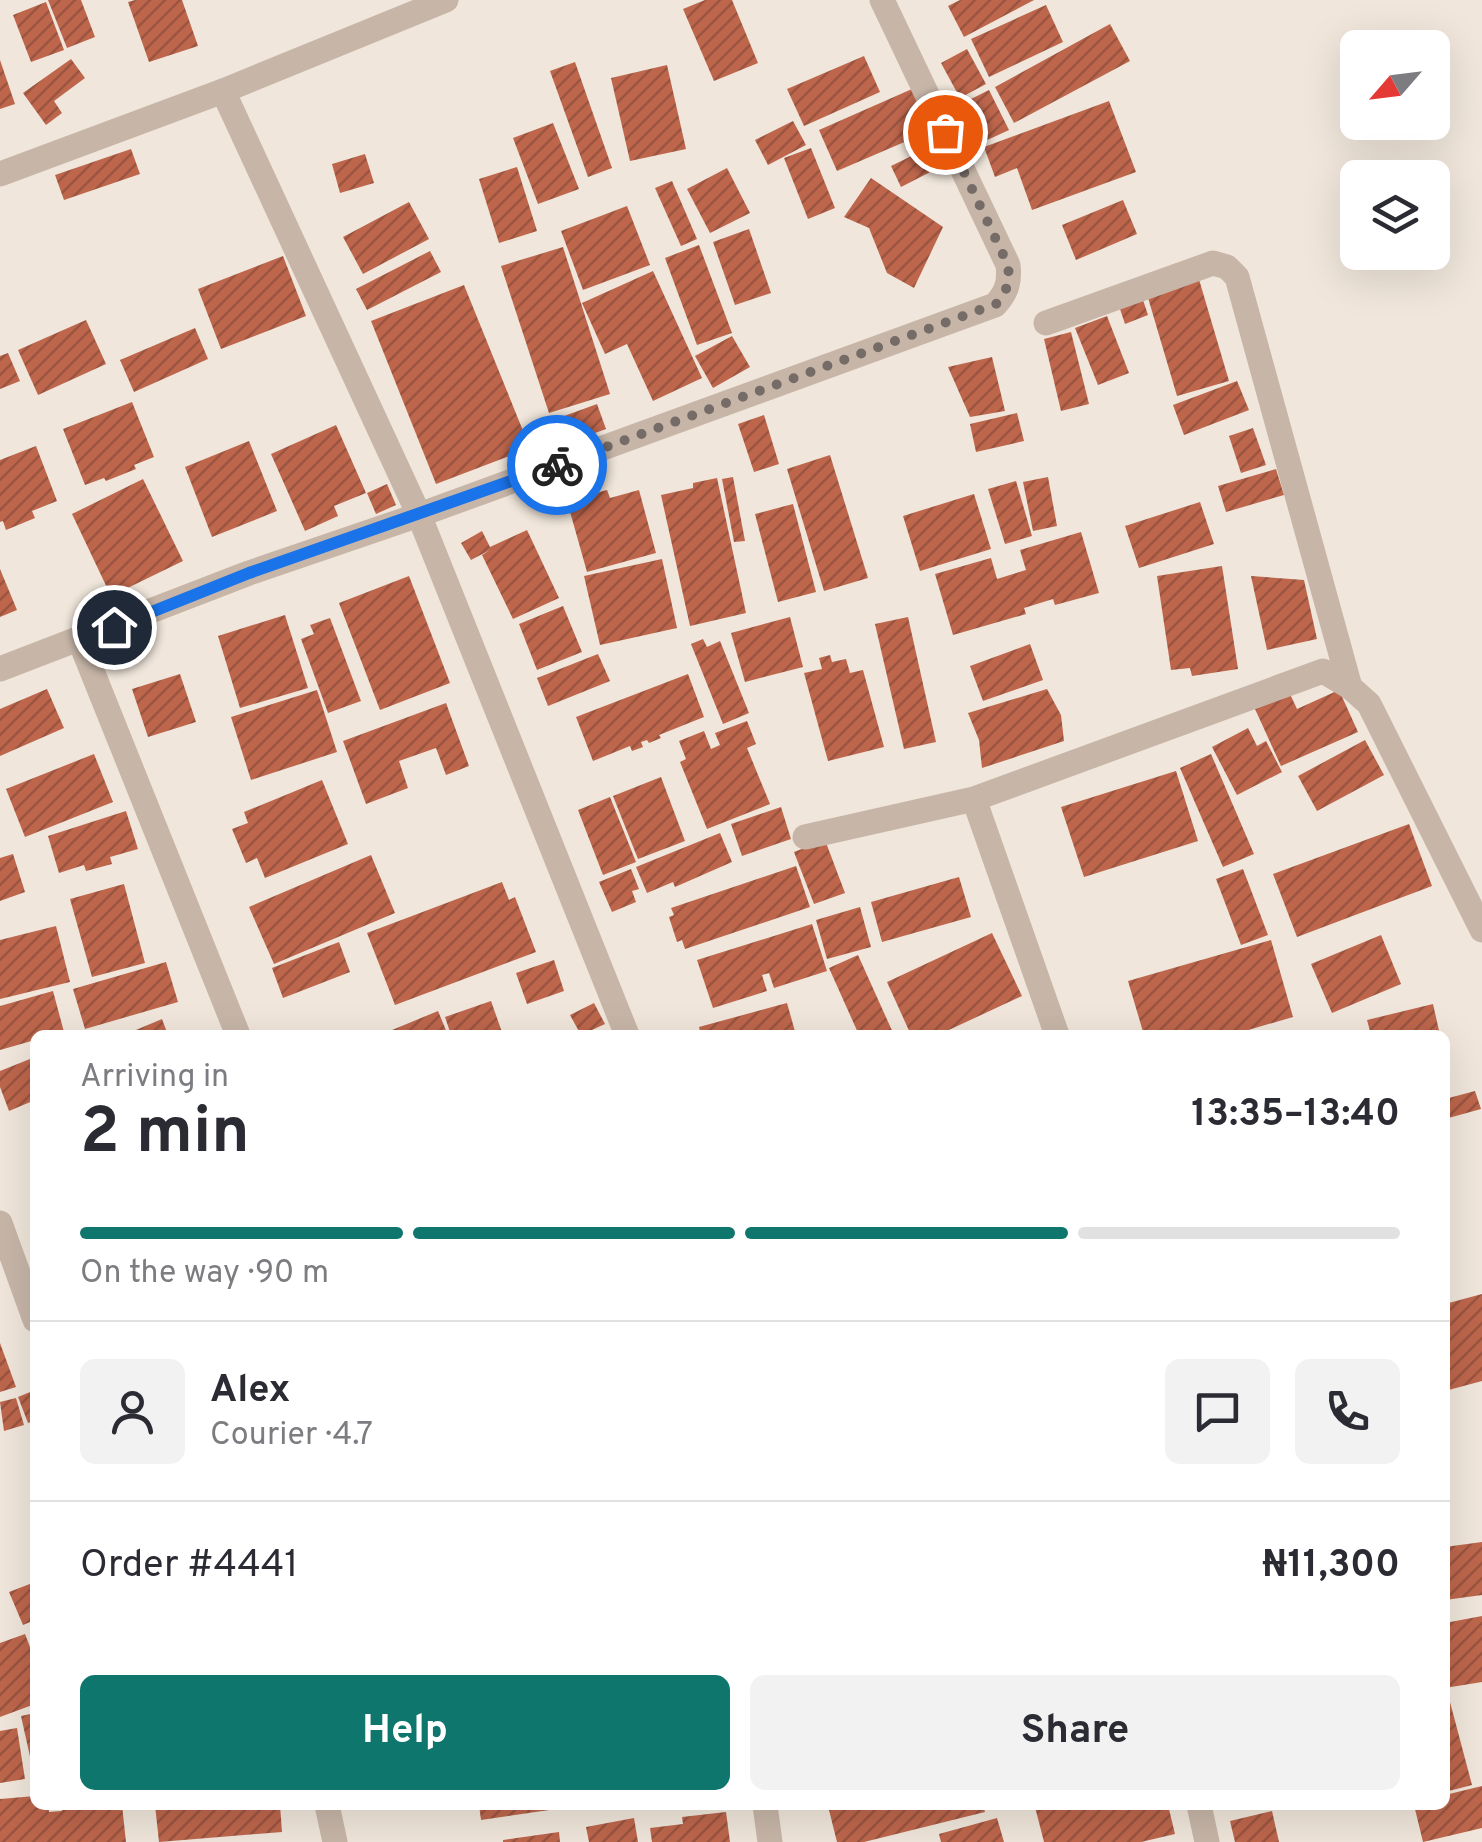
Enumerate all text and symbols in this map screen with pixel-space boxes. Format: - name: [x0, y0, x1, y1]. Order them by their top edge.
- north arrow: [1340, 30, 1450, 140]
- map controls: [1340, 30, 1450, 270]
- pin: [903, 90, 988, 175]
- icon: bag: [918, 105, 973, 160]
- button: layers: [1340, 160, 1450, 270]
- courier: [507, 415, 607, 515]
- icon: bike: [530, 438, 585, 493]
- pin: [72, 585, 157, 670]
- icon: home: [87, 600, 142, 655]
- text: Arriving in: [80, 1058, 229, 1098]
- text: 13:35–13:40: [1191, 1091, 1400, 1140]
- text: 2 min: [80, 1094, 250, 1176]
- text: On the way · 90 m: [80, 1254, 329, 1294]
- button: person: [80, 1359, 185, 1464]
- button: chat: [1165, 1359, 1270, 1464]
- button: phone: [1295, 1359, 1400, 1464]
- text: Alex: [210, 1367, 290, 1416]
- text: Courier · 4.7: [210, 1416, 373, 1456]
- text: Order #4441: [80, 1542, 299, 1591]
- text: ₦11,300: [1262, 1542, 1400, 1591]
- button: Help: [80, 1675, 730, 1790]
- button: Share: [750, 1675, 1400, 1790]

